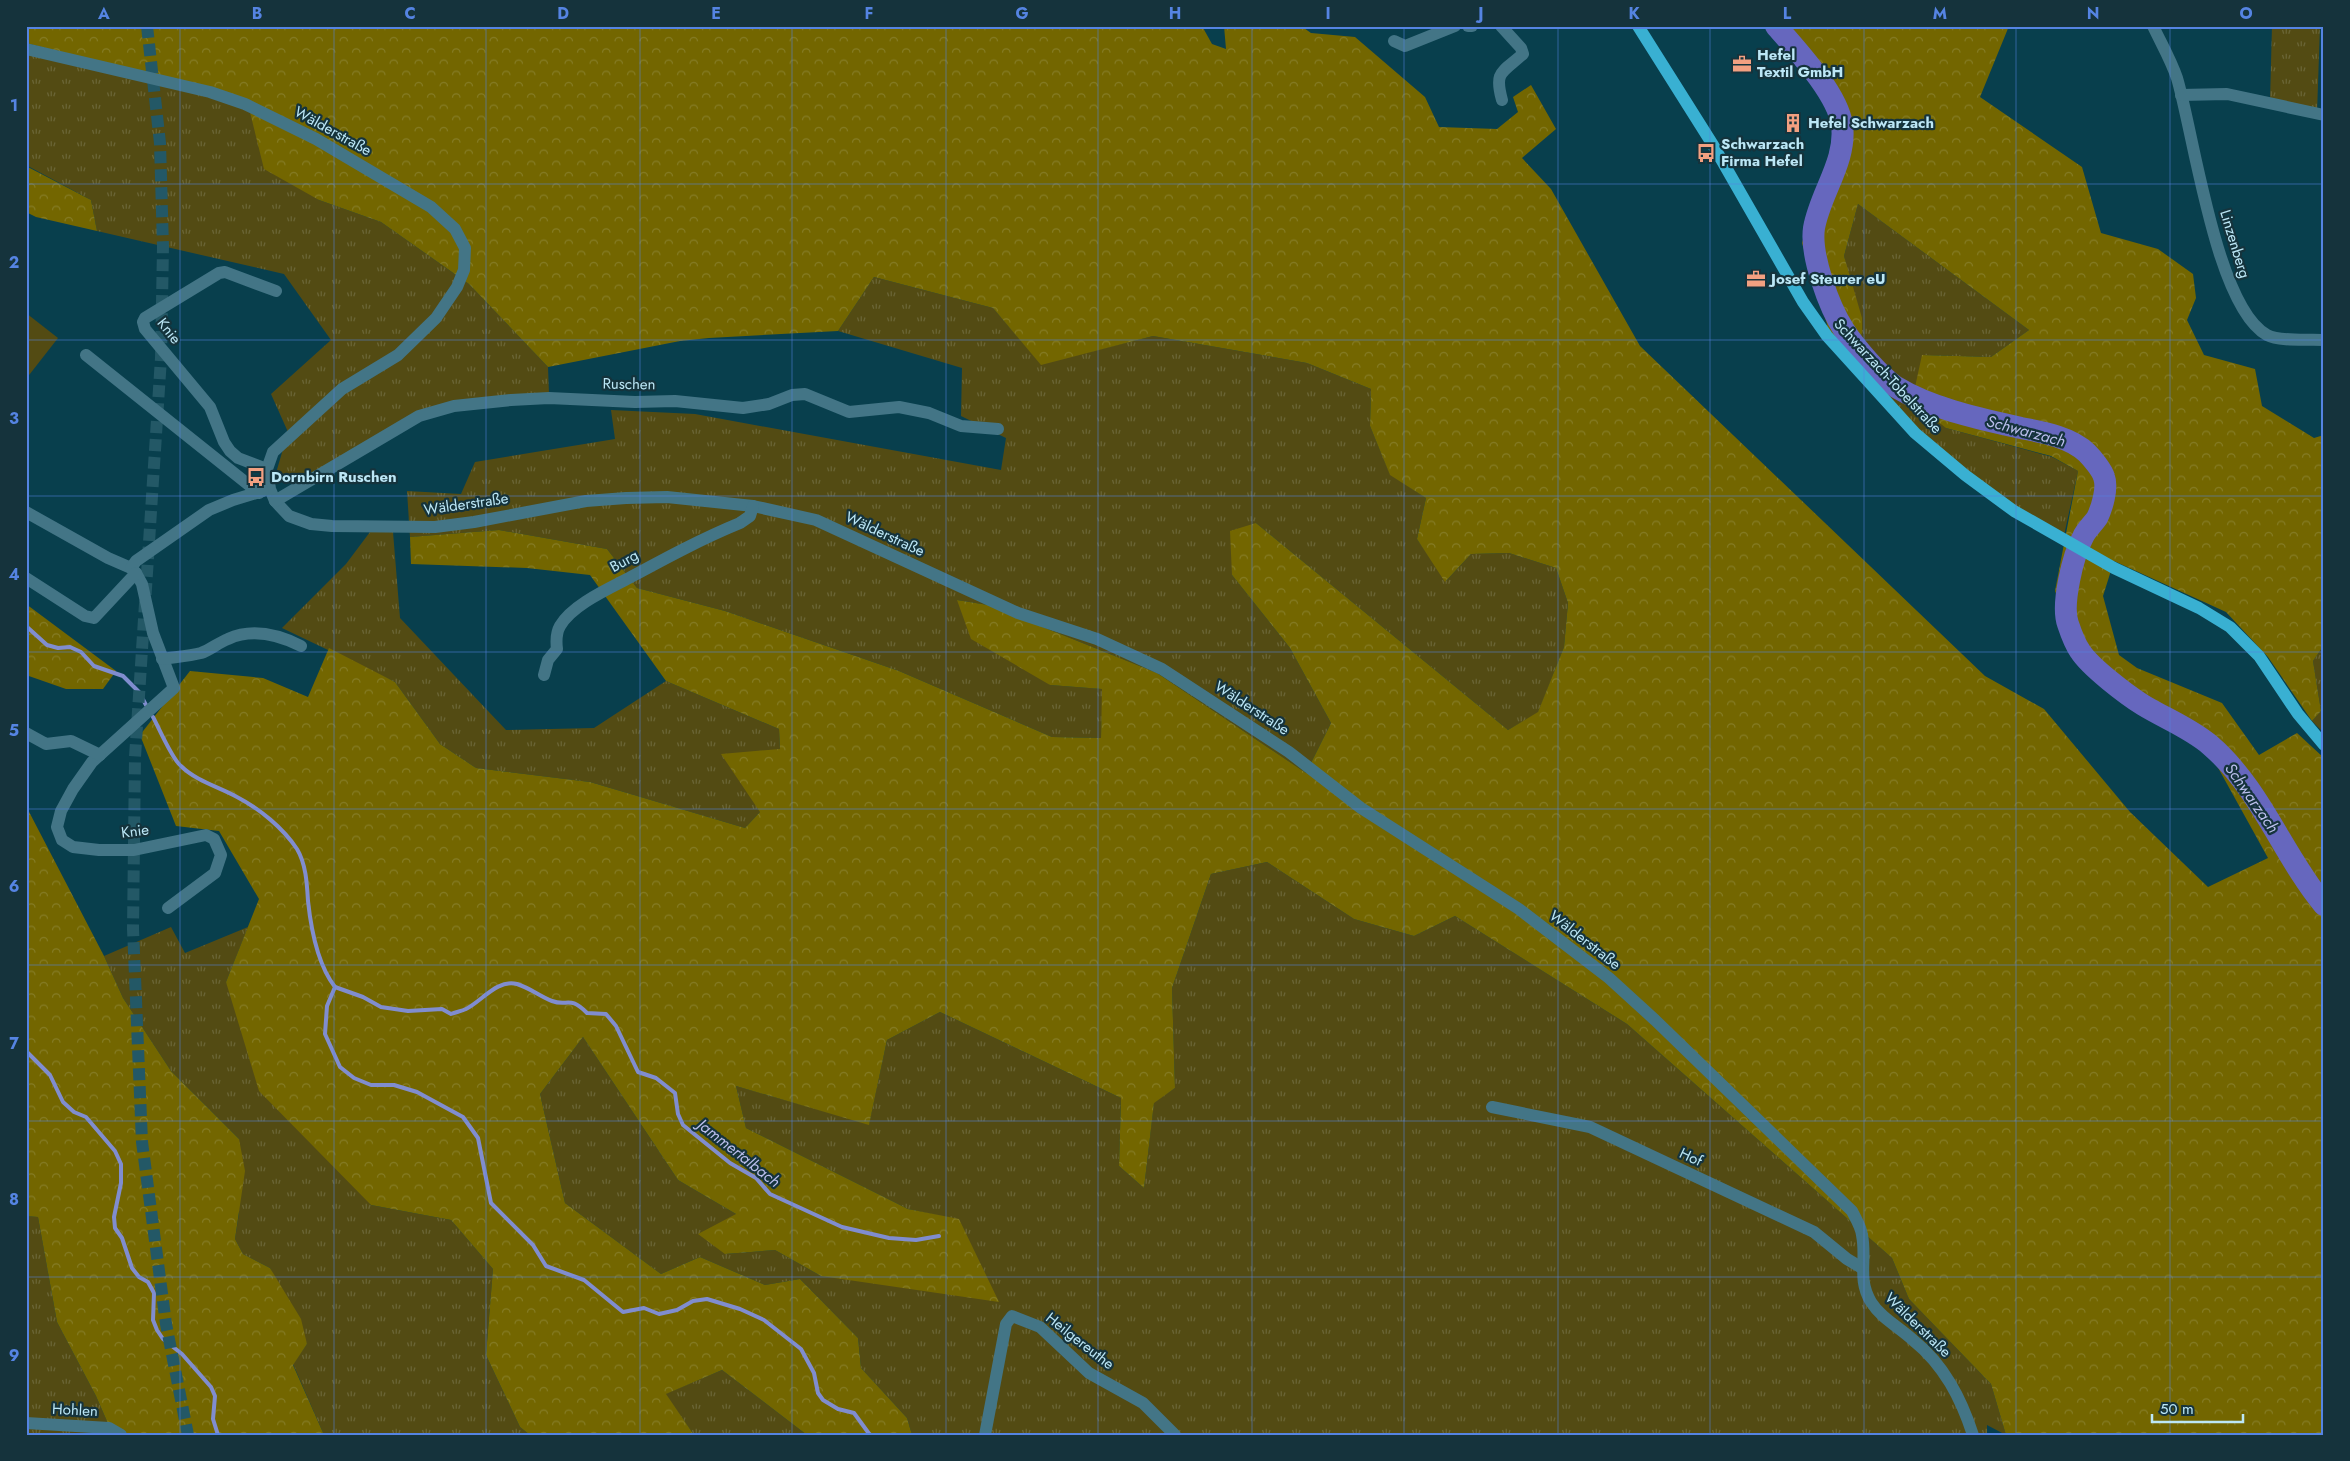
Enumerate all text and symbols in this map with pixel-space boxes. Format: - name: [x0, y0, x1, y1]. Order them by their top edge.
- text: A: [97, 2, 110, 25]
- text: B: [252, 2, 262, 25]
- text: C: [404, 2, 416, 25]
- text: D: [557, 2, 569, 25]
- text: E: [711, 2, 721, 25]
- text: F: [865, 2, 873, 25]
- text: G: [1015, 2, 1029, 25]
- text: H: [1169, 2, 1181, 25]
- text: I: [1325, 2, 1331, 25]
- text: J: [1475, 2, 1484, 25]
- text: K: [1628, 2, 1640, 25]
- text: L: [1783, 2, 1792, 25]
- text: M: [1933, 2, 1947, 25]
- text: N: [2087, 2, 2099, 25]
- text: O: [2239, 2, 2253, 25]
- place label: Hefel Textil GmbH: [1757, 44, 1843, 83]
- office icon: Hefel Textil GmbH: [1731, 53, 1753, 75]
- text: 1: [10, 94, 18, 117]
- street label: Wälderstraße: [290, 101, 376, 161]
- building icon: Hefel Schwarzach: [1782, 112, 1804, 134]
- place label: Hefel Schwarzach: [1808, 112, 1934, 134]
- place label: Schwarzach Firma Hefel: [1721, 133, 1804, 172]
- bus stop icon: Schwarzach Firma Hefel: [1695, 142, 1717, 164]
- street label: Linzenberg: [2214, 207, 2256, 281]
- text: 2: [9, 251, 19, 274]
- office icon: Josef Steurer eU: [1745, 268, 1767, 290]
- place label: Josef Steurer eU: [1768, 268, 1886, 290]
- street label: Knie: [152, 313, 186, 349]
- street label: Schwarzach-Tobelstraße: [1829, 314, 1947, 439]
- street label: Ruschen: [602, 373, 656, 395]
- text: 3: [9, 407, 19, 430]
- water label: Schwarzach: [1984, 409, 2068, 453]
- bus stop icon: Dornbirn Ruschen: [245, 466, 267, 488]
- place label: Dornbirn Ruschen: [271, 466, 397, 488]
- street label: Wälderstraße: [422, 487, 510, 521]
- street label: Wälderstraße: [842, 506, 929, 562]
- street label: Burg: [606, 544, 642, 578]
- text: 4: [8, 563, 20, 586]
- street label: Wälderstraße: [1210, 676, 1294, 741]
- text: 5: [9, 719, 19, 742]
- water label: Schwarzach: [2219, 758, 2285, 838]
- street label: Knie: [120, 818, 150, 844]
- text: 6: [9, 875, 19, 898]
- street label: Wälderstraße: [1545, 905, 1626, 975]
- text: 7: [9, 1032, 19, 1055]
- water label: Jammertalbach: [690, 1111, 785, 1193]
- street label: Hof: [1676, 1142, 1707, 1172]
- text: 8: [9, 1188, 19, 1211]
- street label: Wälderstraße: [1880, 1287, 1956, 1363]
- street label: Heilgereuthe: [1041, 1307, 1119, 1375]
- text: 9: [9, 1344, 19, 1367]
- scale bar: [2152, 1391, 2244, 1423]
- street label: Hohlen: [52, 1398, 98, 1422]
- text: 50 m: [2160, 1398, 2194, 1420]

